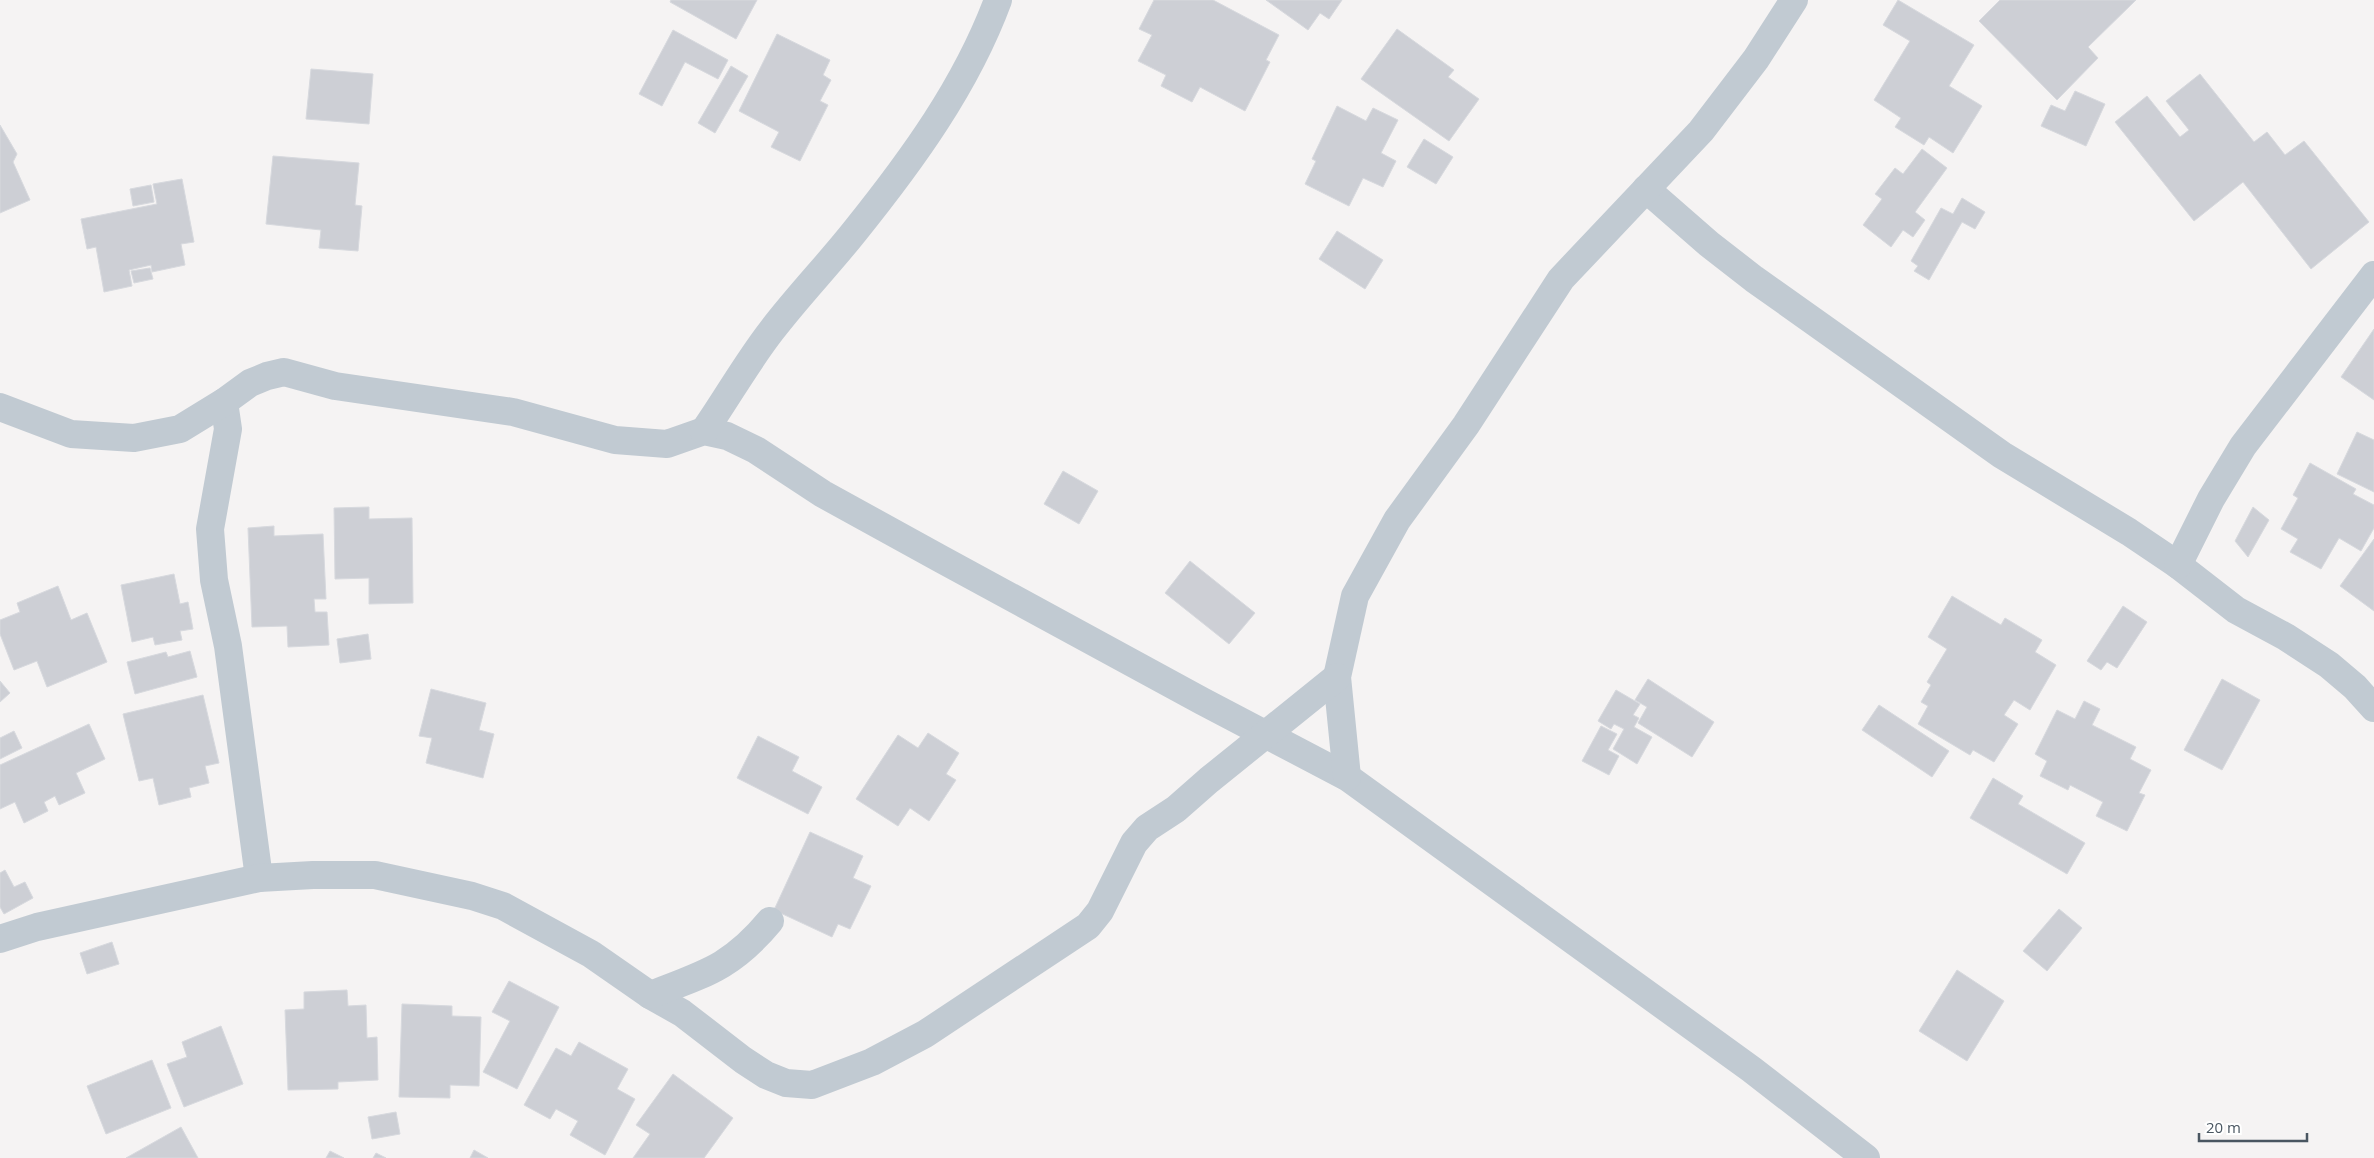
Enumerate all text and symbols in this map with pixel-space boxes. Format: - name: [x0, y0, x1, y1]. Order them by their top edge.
- scale bar: [2199, 1110, 2306, 1142]
- text: 20 m: [2206, 1117, 2241, 1137]

